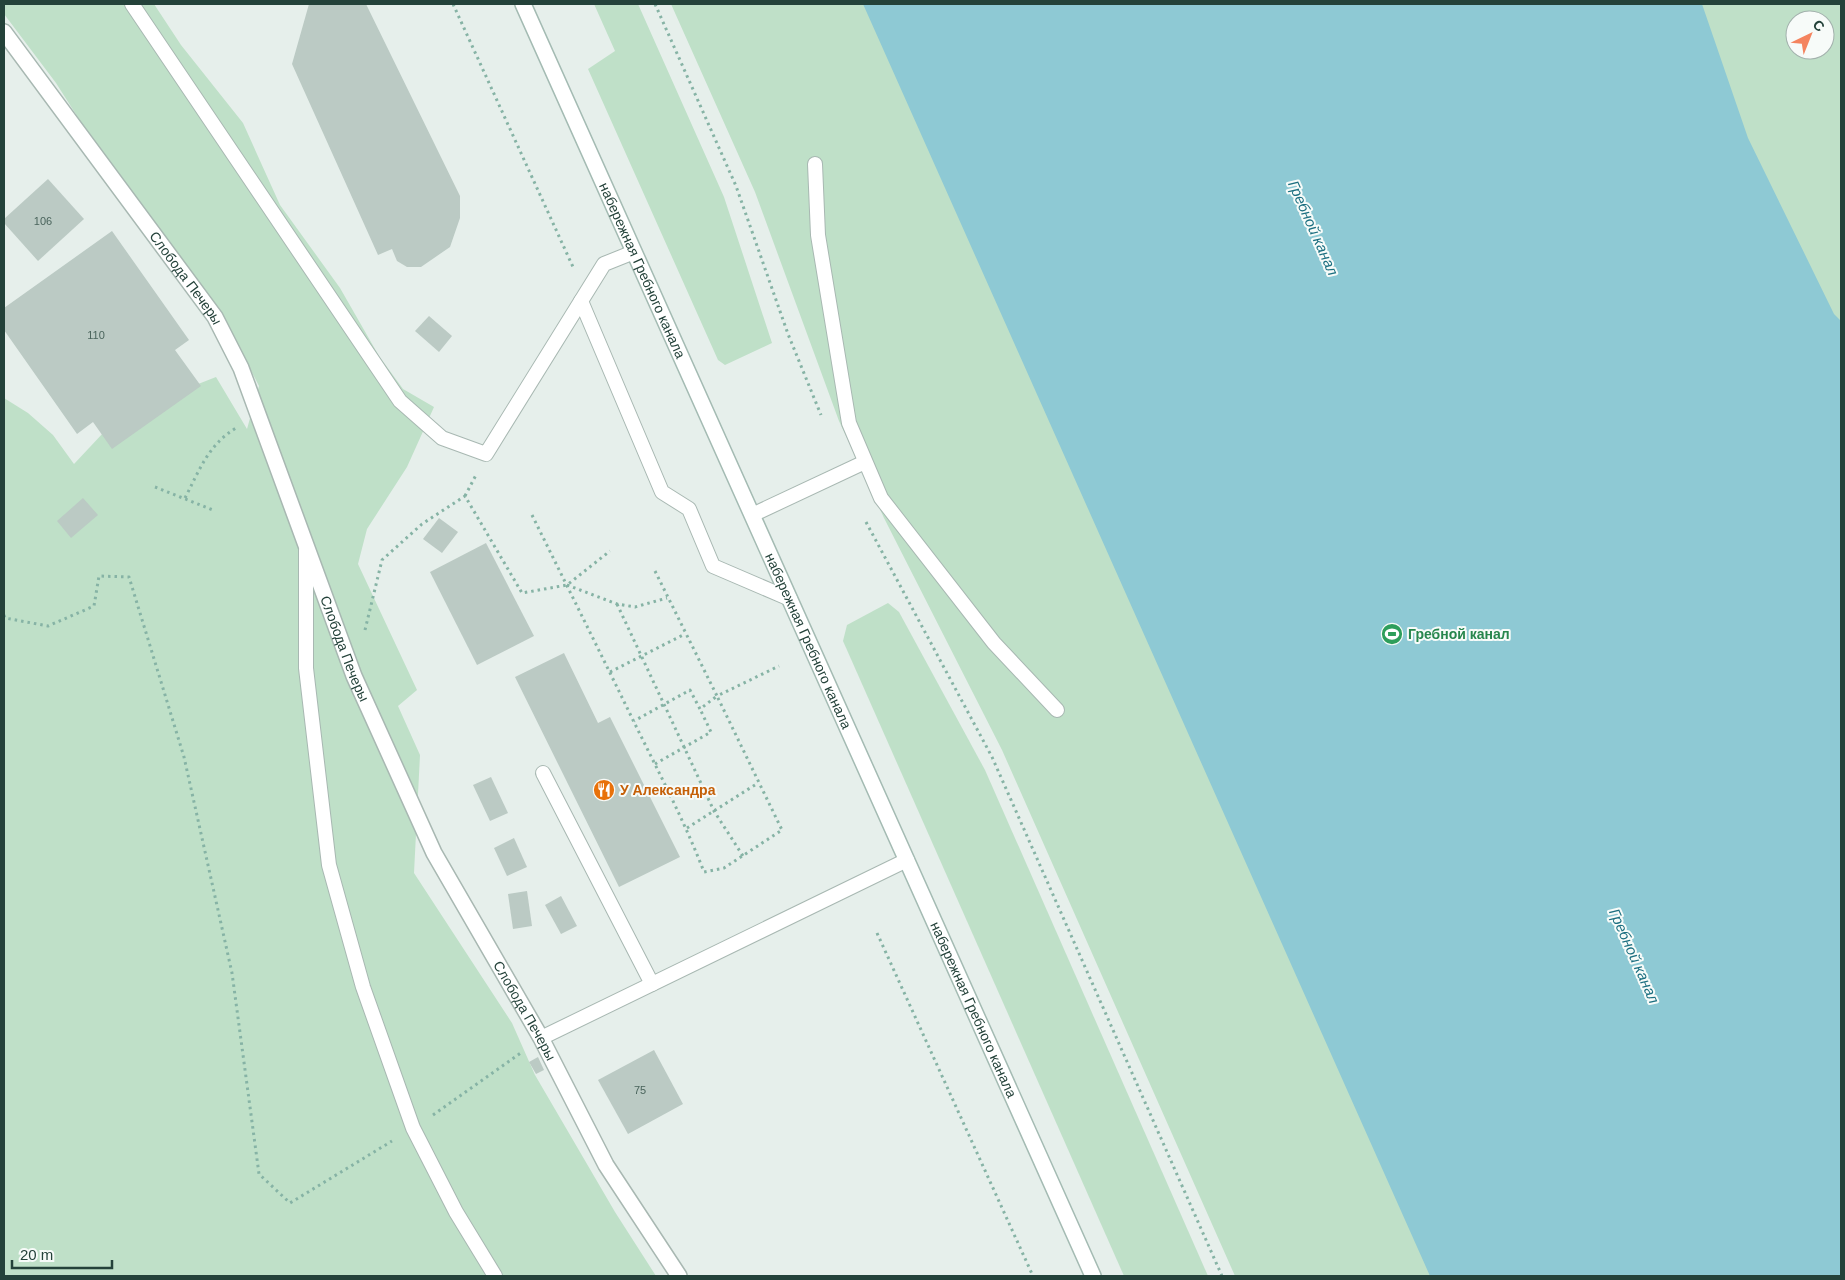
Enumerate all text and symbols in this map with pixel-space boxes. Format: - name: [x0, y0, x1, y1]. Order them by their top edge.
- north arrow: [1785, 10, 1835, 60]
- text: С: [1810, 16, 1828, 35]
- water label: Гребной канал: [1285, 178, 1342, 278]
- street label: набережная Гребного канала: [596, 180, 689, 361]
- house number: 106: [34, 215, 52, 227]
- street label: Слобода Печеры: [146, 228, 225, 327]
- house number: 110: [87, 329, 105, 341]
- street label: набережная Гребного канала: [762, 551, 855, 732]
- street label: Слобода Печеры: [317, 594, 372, 704]
- sports icon: Гребной канал: [1380, 622, 1404, 646]
- place label: Гребной канал: [1408, 626, 1510, 642]
- restaurant icon: У Александра: [592, 778, 616, 802]
- place label: У Александра: [620, 782, 716, 798]
- water label: Гребной канал: [1606, 906, 1663, 1006]
- street label: набережная Гребного канала: [927, 919, 1020, 1100]
- street label: Слобода Печеры: [490, 958, 559, 1063]
- house number: 75: [634, 1084, 646, 1096]
- scale bar: [12, 1238, 112, 1270]
- text: 20 m: [20, 1246, 53, 1263]

